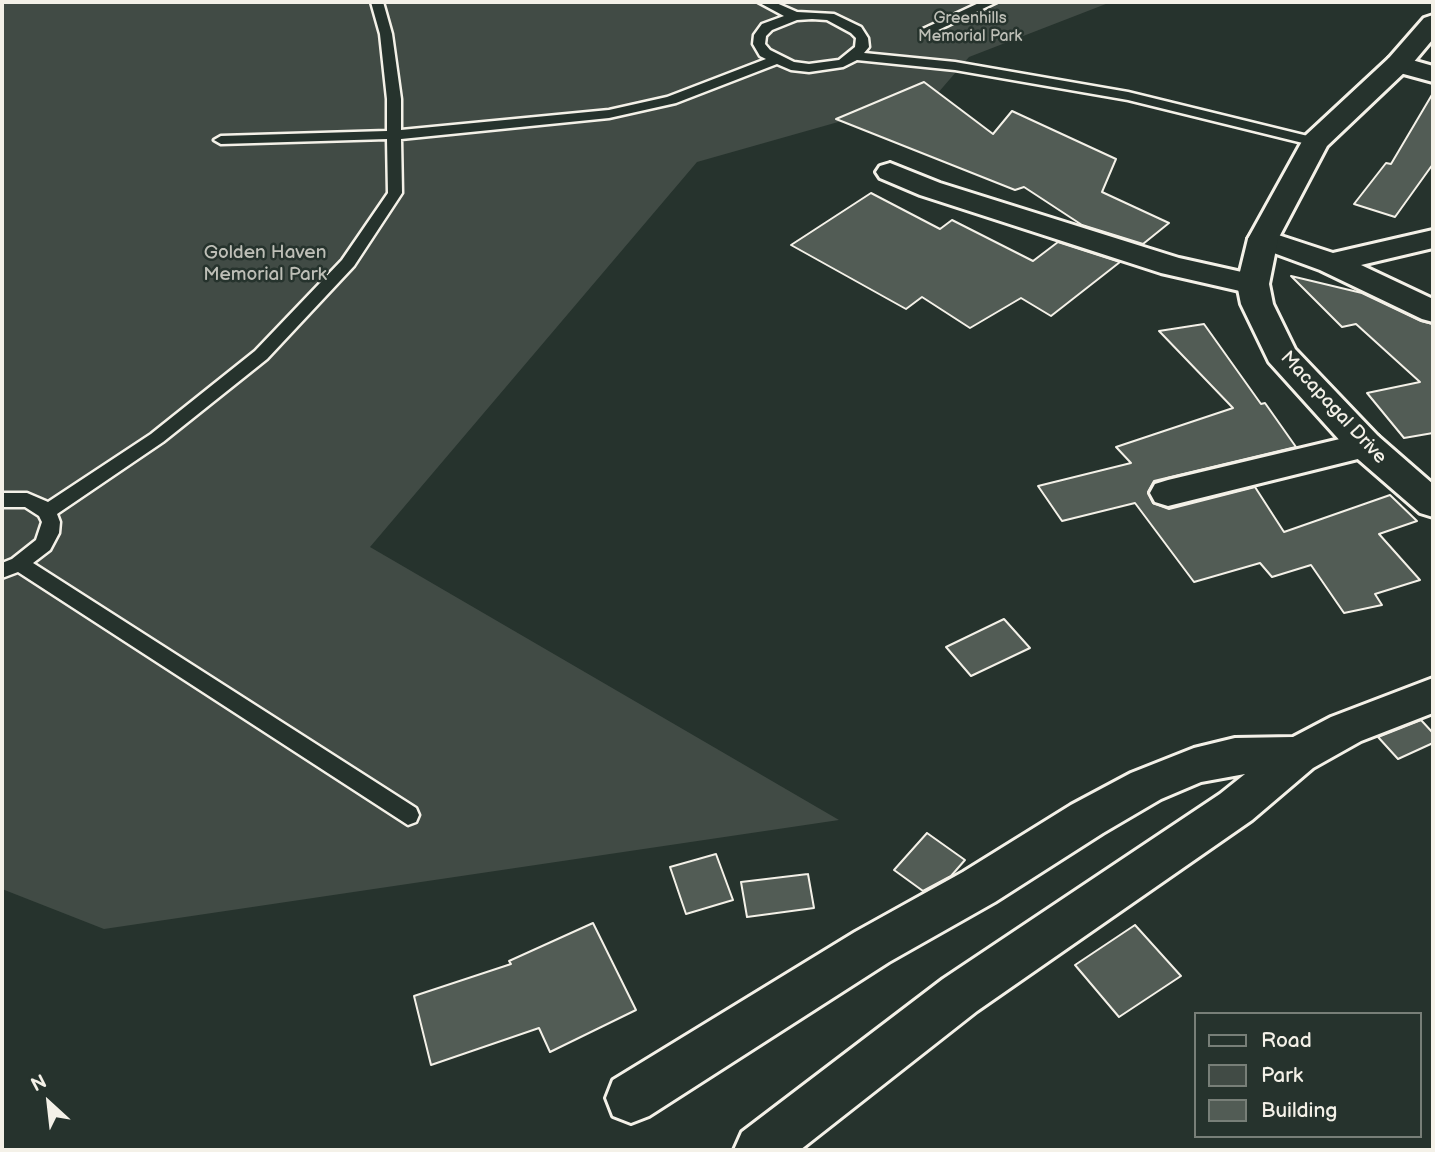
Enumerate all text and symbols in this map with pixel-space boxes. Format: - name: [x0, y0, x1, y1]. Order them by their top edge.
- park label: Greenhills Memorial Park: [918, 9, 1022, 47]
- park label: Golden Haven Memorial Park: [203, 242, 327, 286]
- street label: Macapagal Drive: [1275, 347, 1391, 469]
- legend: [1194, 1012, 1421, 1138]
- text: Road: [1261, 1028, 1312, 1053]
- text: Park: [1261, 1063, 1303, 1088]
- north arrow: [14, 1068, 84, 1138]
- text: N: [28, 1070, 51, 1097]
- text: Building: [1261, 1098, 1337, 1123]

